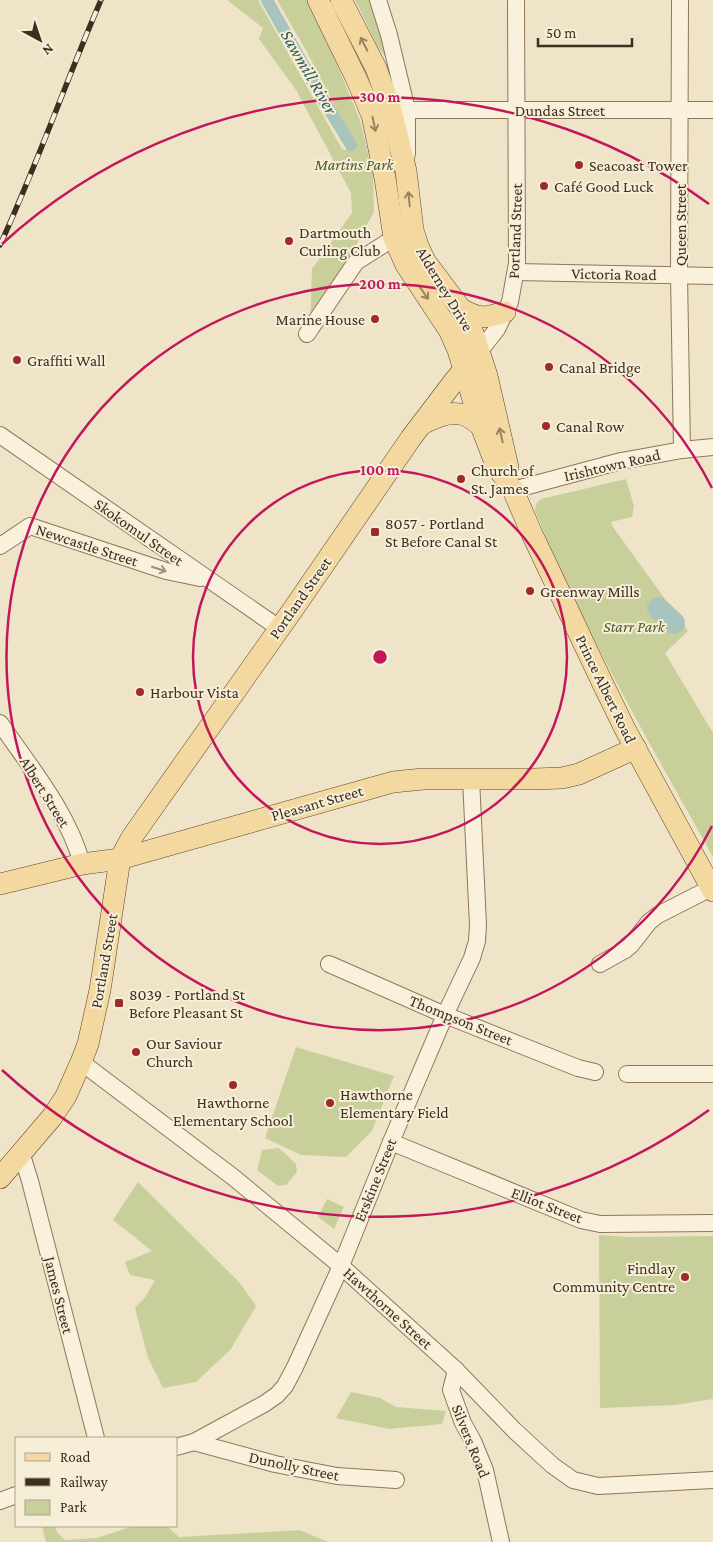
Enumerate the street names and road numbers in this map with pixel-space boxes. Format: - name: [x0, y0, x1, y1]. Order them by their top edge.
- street label: Dundas Street: [515, 102, 606, 119]
- street label: Portland Street: [505, 182, 525, 279]
- street label: Queen Street: [672, 183, 689, 266]
- street label: Alderney Drive: [412, 244, 477, 335]
- street label: Victoria Road: [571, 265, 657, 283]
- street label: Irishtown Road: [562, 446, 662, 484]
- street label: Skokomul Street: [91, 495, 187, 569]
- street label: Newcastle Street: [34, 520, 141, 570]
- street label: Portland Street: [266, 553, 335, 642]
- street label: Prince Albert Road: [572, 632, 640, 746]
- street label: Albert Street: [17, 754, 74, 831]
- street label: Pleasant Street: [269, 782, 366, 824]
- street label: Portland Street: [87, 912, 121, 1010]
- street label: Thompson Street: [407, 992, 516, 1050]
- street label: Erskine Street: [351, 1135, 400, 1224]
- street label: Elliot Street: [509, 1184, 586, 1227]
- street label: James Street: [40, 1253, 77, 1336]
- street label: Hawthorne Street: [340, 1264, 436, 1353]
- street label: Silvers Road: [449, 1402, 494, 1481]
- street label: Dunolly Street: [247, 1448, 341, 1485]

